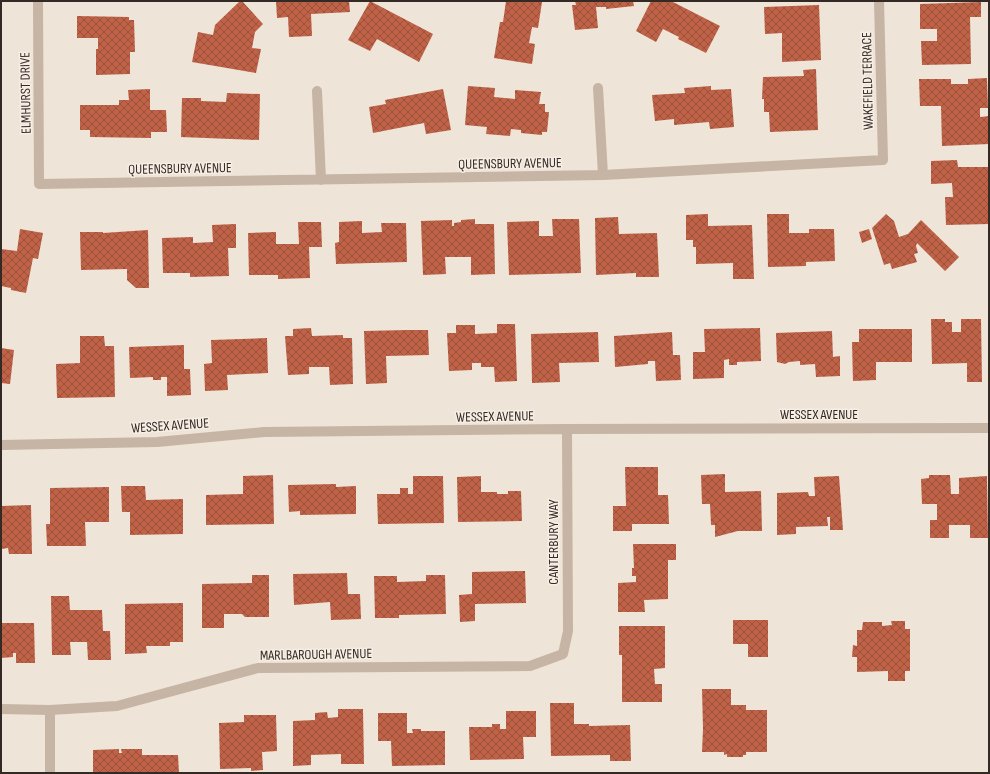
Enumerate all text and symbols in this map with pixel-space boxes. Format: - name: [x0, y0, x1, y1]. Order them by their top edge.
- street label: WAKEFIELD TERRACE: [858, 32, 877, 130]
- street label: ELMHURST DRIVE: [16, 52, 35, 134]
- street label: QUEENSBURY AVENUE: [458, 154, 562, 173]
- street label: QUEENSBURY AVENUE: [128, 159, 232, 178]
- street label: WESSEX AVENUE: [780, 406, 858, 423]
- street label: WESSEX AVENUE: [456, 407, 534, 426]
- street label: WESSEX AVENUE: [131, 414, 210, 437]
- street label: CANTERBURY WAY: [545, 499, 562, 585]
- street label: MARLBAROUGH AVENUE: [260, 645, 372, 664]

